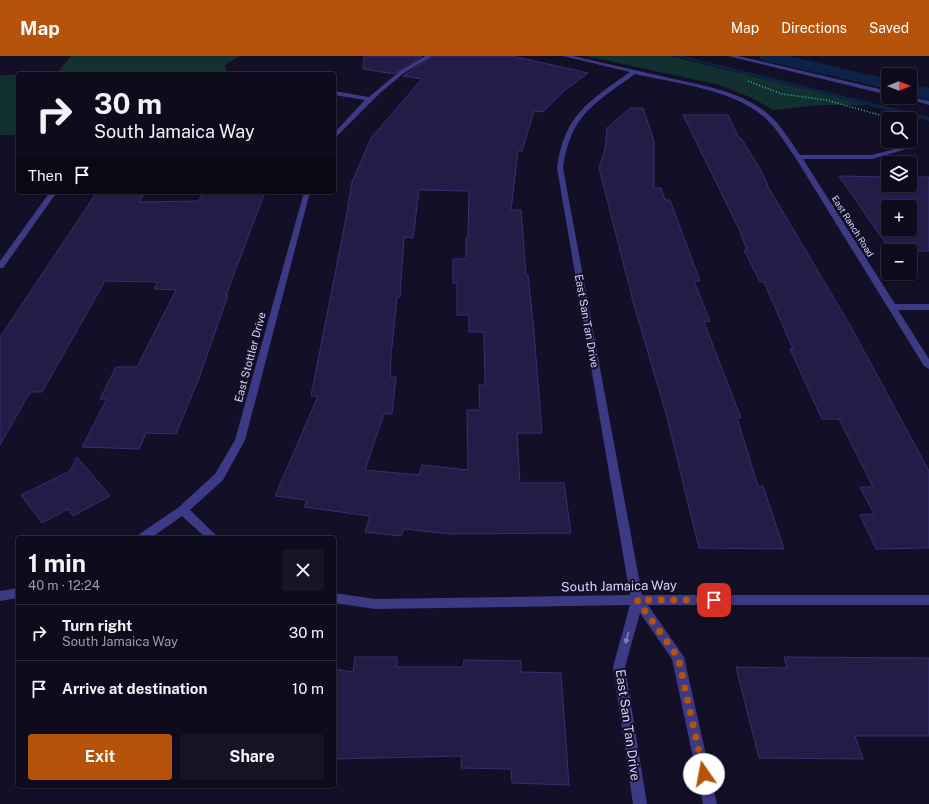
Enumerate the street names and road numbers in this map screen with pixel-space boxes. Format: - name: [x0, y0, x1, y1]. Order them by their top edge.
- street label: East Ranch Road: [830, 193, 876, 259]
- street label: East San Tan Drive: [573, 273, 601, 369]
- street label: East Stottler Drive: [232, 311, 268, 403]
- street label: South Jamaica Way: [561, 577, 677, 595]
- street label: East San Tan Drive: [613, 668, 643, 782]

